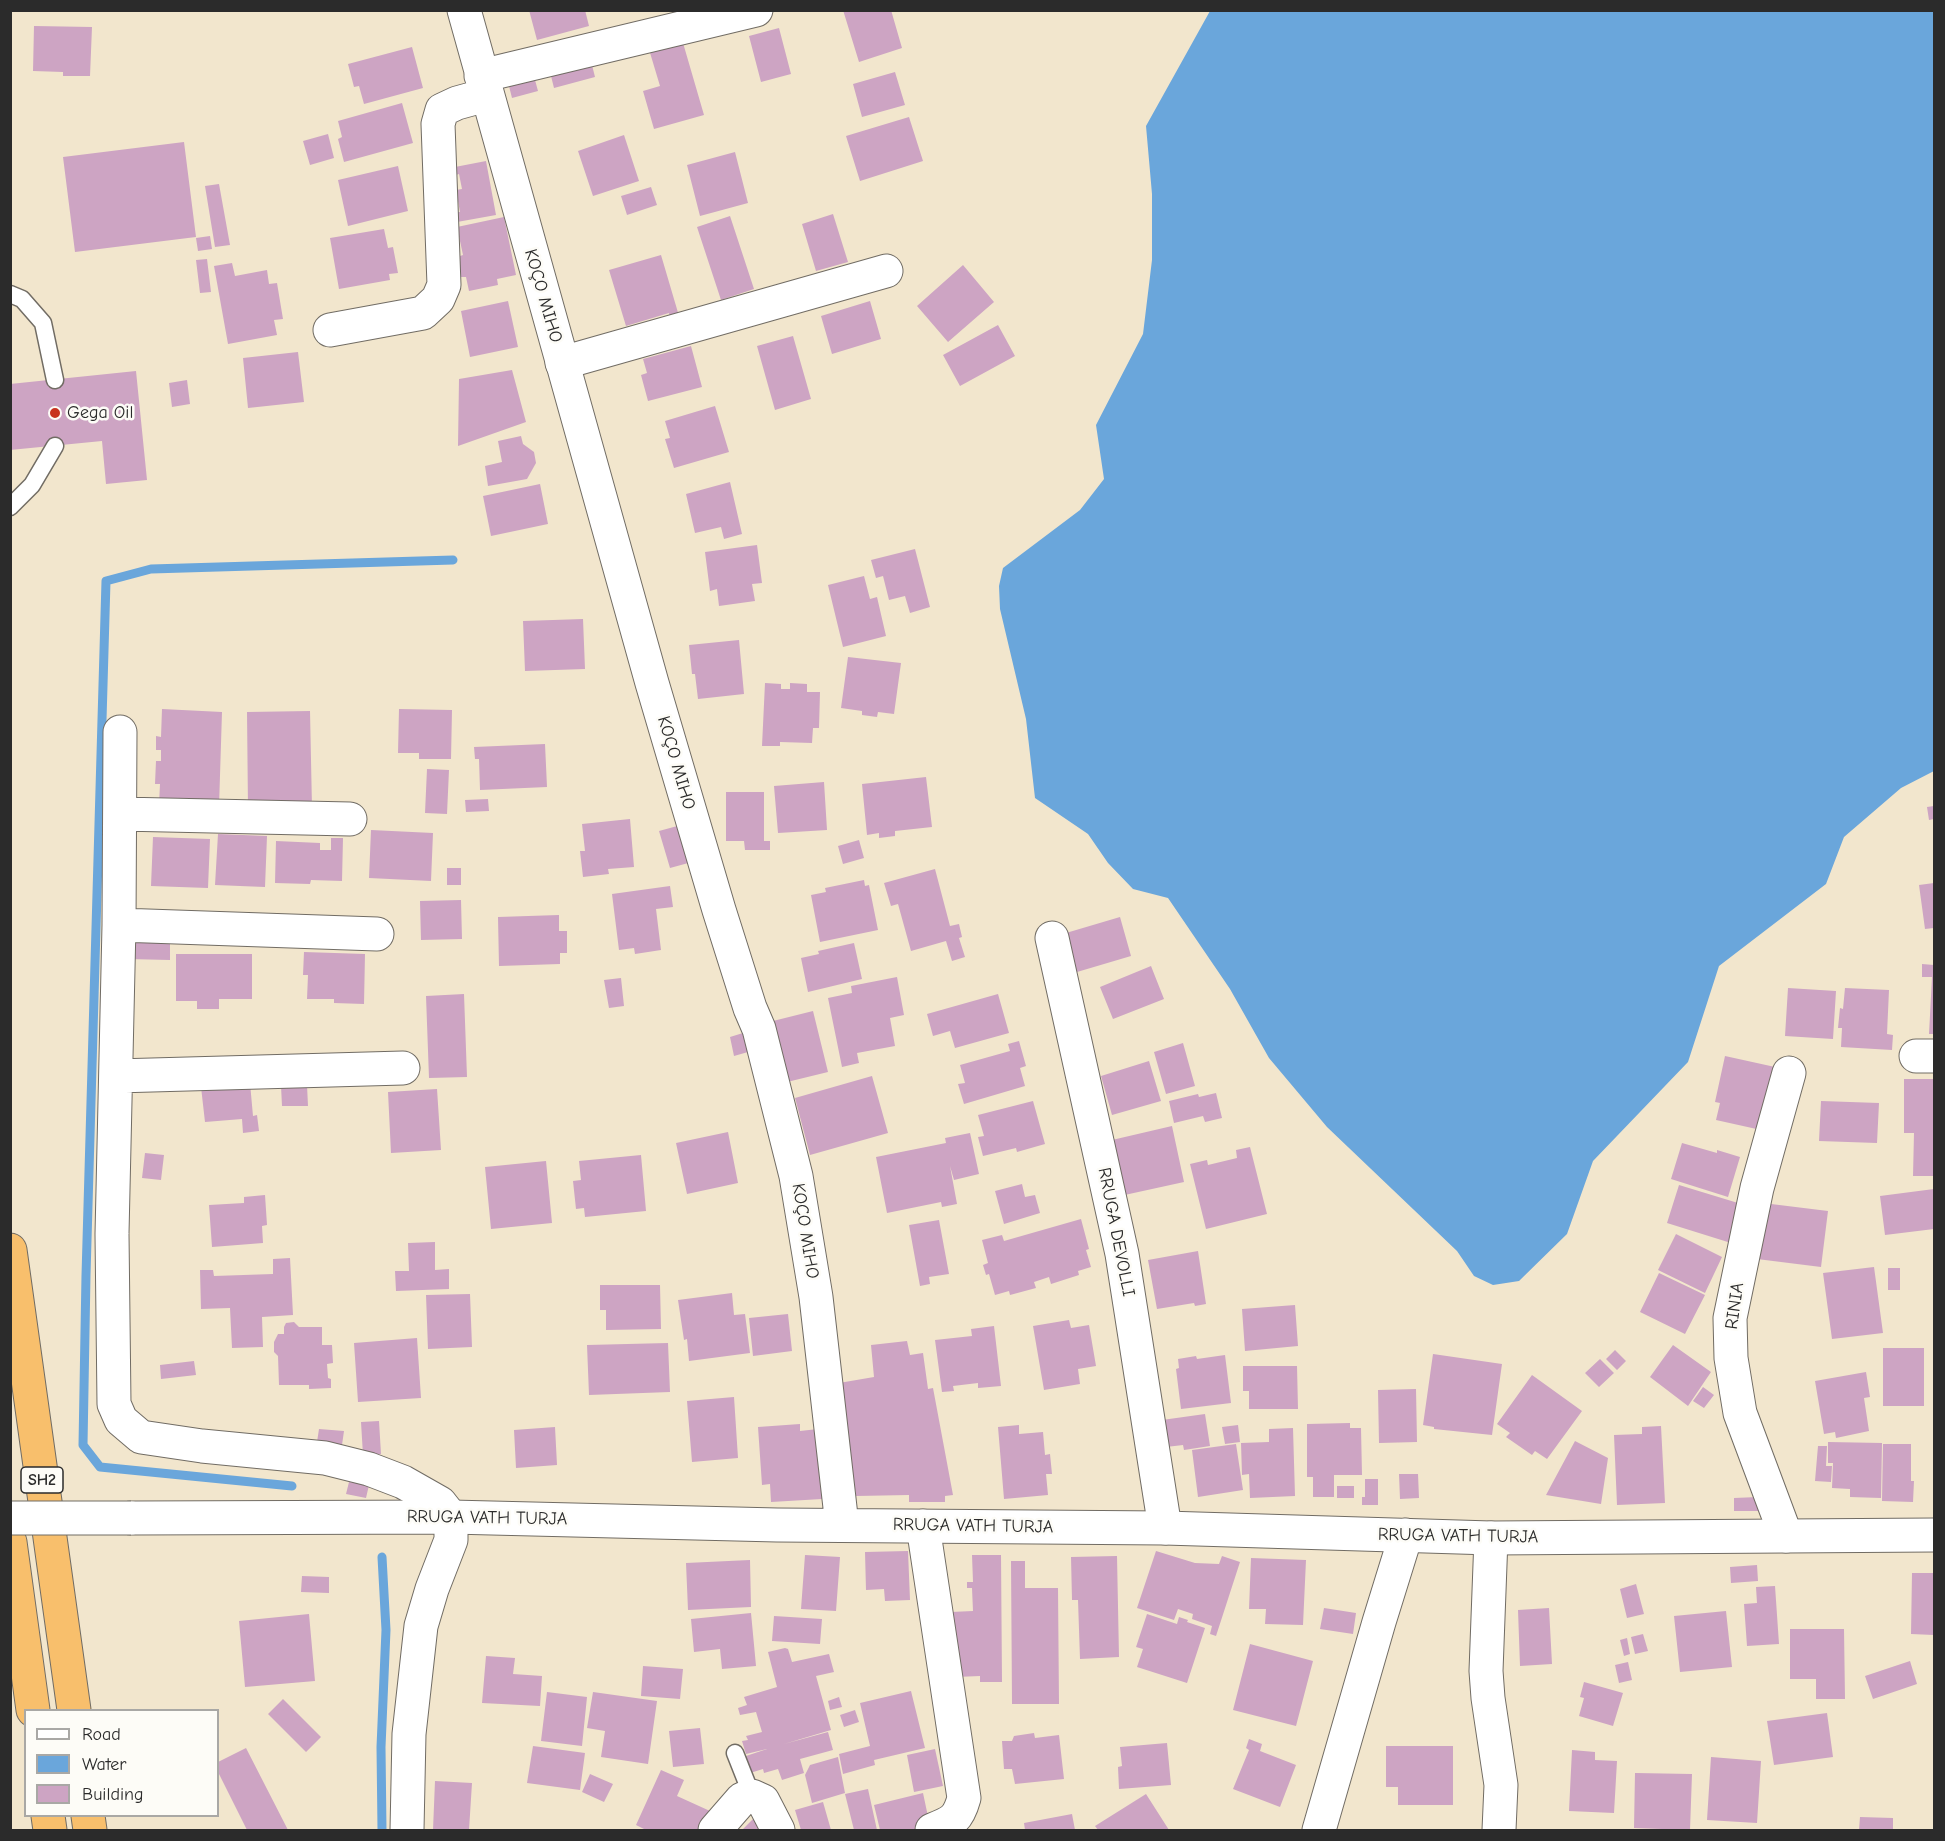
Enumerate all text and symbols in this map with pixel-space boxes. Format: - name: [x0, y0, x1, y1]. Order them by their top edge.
- street label: KOÇO MIHO: [519, 247, 567, 345]
- place label: Gega Oil: [67, 402, 133, 424]
- marker: Gega Oil: [48, 406, 62, 420]
- street label: KOÇO MIHO: [652, 714, 700, 812]
- street label: RRUGA DEVOLLI: [1093, 1166, 1139, 1298]
- street label: KOÇO MIHO: [787, 1182, 823, 1280]
- street label: RINIA: [1721, 1281, 1749, 1331]
- road number: SH2: [21, 1467, 63, 1493]
- street label: RRUGA VATH TURJA: [407, 1506, 567, 1530]
- street label: RRUGA VATH TURJA: [893, 1514, 1053, 1538]
- street label: RRUGA VATH TURJA: [1378, 1524, 1538, 1548]
- legend: [24, 1709, 219, 1817]
- text: Road: [82, 1724, 121, 1745]
- text: Water: [82, 1754, 126, 1775]
- text: Building: [82, 1784, 144, 1805]

